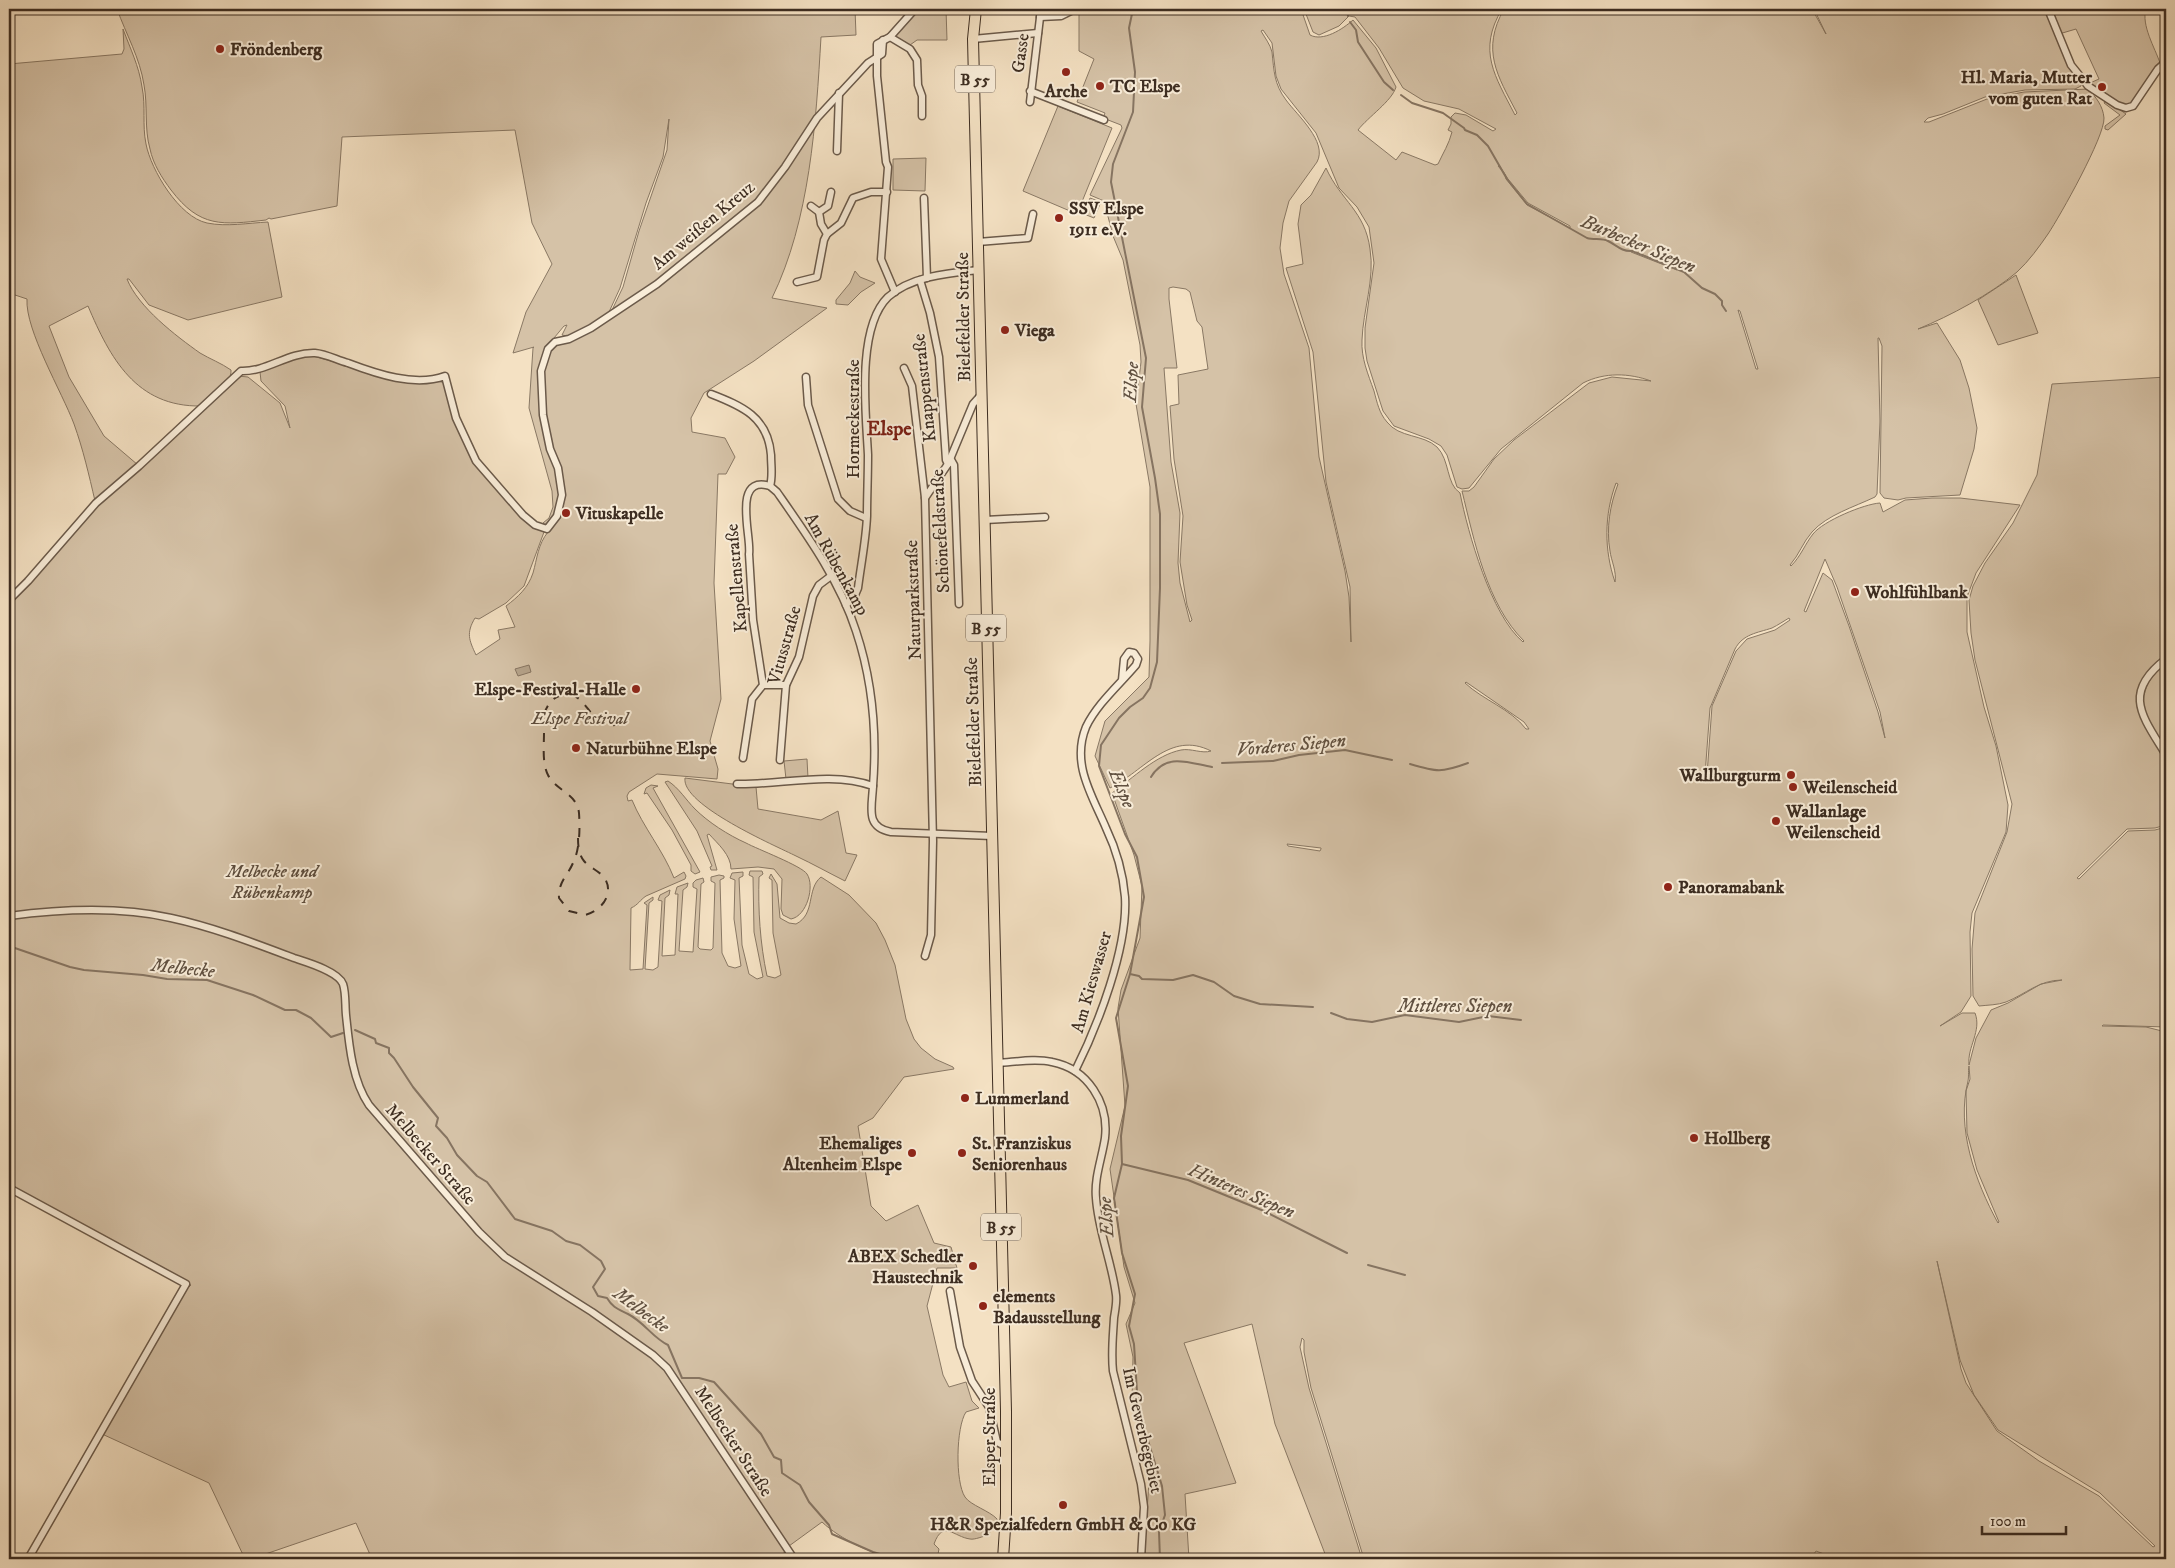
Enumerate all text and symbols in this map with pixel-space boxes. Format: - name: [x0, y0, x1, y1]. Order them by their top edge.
- street label: Gasse: [1007, 32, 1035, 74]
- place label: Fröndenberg: [230, 39, 323, 61]
- marker: Fröndenberg: [214, 43, 226, 55]
- road number: B 55: [955, 66, 995, 92]
- marker: Arche: [1060, 66, 1072, 78]
- place label: Hl. Maria, Mutter vom guten Rat: [1961, 67, 2092, 110]
- place label: TC Elspe: [1109, 76, 1181, 98]
- marker: TC Elspe: [1094, 80, 1106, 92]
- place label: Arche: [1044, 81, 1088, 103]
- marker: Hl. Maria, Mutter vom guten Rat: [2096, 81, 2108, 93]
- street label: Am weißen Kreuz: [648, 176, 760, 275]
- place label: SSV Elspe 1911 e.V.: [1069, 198, 1144, 241]
- water label: Burbecker Siepen: [1577, 210, 1699, 280]
- marker: SSV Elspe 1911 e.V.: [1053, 212, 1065, 224]
- street label: Bielefelder Straße: [952, 252, 976, 382]
- place label: Viega: [1014, 320, 1055, 342]
- marker: Viega: [999, 324, 1011, 336]
- street label: Knappenstraße: [908, 332, 942, 443]
- street label: Hormeckestraße: [843, 359, 865, 479]
- water label: Elspe: [1119, 361, 1145, 404]
- district label: Elspe: [866, 417, 912, 442]
- street label: Schönefeldstraße: [927, 468, 955, 593]
- place label: Vituskapelle: [575, 503, 664, 525]
- marker: Vituskapelle: [560, 507, 572, 519]
- street label: Am Rübenkamp: [799, 509, 873, 620]
- street label: Kapellenstraße: [721, 523, 753, 633]
- street label: Naturparkstraße: [901, 540, 927, 660]
- place label: Wohlfühlbank: [1864, 582, 1969, 604]
- marker: Wohlfühlbank: [1849, 586, 1861, 598]
- street label: Vitusstraße: [763, 603, 807, 688]
- road number: B 55: [966, 614, 1006, 641]
- street label: Bielefelder Straße: [961, 657, 987, 787]
- place label: Elspe-Festival-Halle: [474, 679, 627, 701]
- marker: Elspe-Festival-Halle: [630, 683, 642, 695]
- park label: Elspe Festival: [531, 708, 631, 730]
- water label: Vorderes Siepen: [1235, 729, 1347, 763]
- place label: Naturbühne Elspe: [586, 738, 718, 760]
- marker: Naturbühne Elspe: [570, 742, 582, 754]
- water label: Elspe: [1102, 765, 1140, 812]
- place label: Wallburgturm: [1679, 765, 1781, 787]
- marker: Wallburgturm: [1785, 769, 1797, 781]
- place label: Weilenscheid: [1802, 777, 1898, 799]
- marker: Weilenscheid: [1787, 781, 1799, 793]
- place label: Wallanlage Weilenscheid: [1785, 801, 1881, 844]
- marker: Wallanlage Weilenscheid: [1770, 815, 1782, 827]
- park label: Melbecke und Rübenkamp: [224, 861, 320, 904]
- place label: Panoramabank: [1678, 877, 1785, 899]
- marker: Panoramabank: [1662, 881, 1674, 893]
- street label: Am Kieswasser: [1067, 929, 1117, 1036]
- water label: Melbecke: [148, 954, 216, 983]
- water label: Mittleres Siepen: [1396, 995, 1512, 1019]
- place label: Lummerland: [975, 1088, 1070, 1110]
- marker: Lummerland: [959, 1092, 971, 1104]
- street label: Melbecker Straße: [380, 1099, 480, 1210]
- place label: Hollberg: [1704, 1128, 1771, 1150]
- marker: Hollberg: [1688, 1132, 1700, 1144]
- place label: Ehemaliges Altenheim Elspe: [782, 1133, 903, 1176]
- place label: St. Franziskus Seniorenhaus: [972, 1133, 1071, 1176]
- marker: Ehemaliges Altenheim Elspe: [906, 1147, 918, 1159]
- marker: St. Franziskus Seniorenhaus: [956, 1147, 968, 1159]
- water label: Hinteres Siepen: [1184, 1158, 1298, 1225]
- water label: Elspe: [1094, 1196, 1120, 1239]
- road number: B 55: [981, 1214, 1021, 1240]
- place label: ABEX Schedler Haustechnik: [847, 1246, 964, 1289]
- marker: ABEX Schedler Haustechnik: [967, 1260, 979, 1272]
- water label: Melbecke: [607, 1281, 674, 1339]
- place label: elements Badausstellung: [993, 1286, 1101, 1329]
- marker: elements Badausstellung: [977, 1300, 989, 1312]
- street label: Im Gewerbegebiet: [1117, 1365, 1167, 1496]
- street label: Melbecker Straße: [689, 1382, 777, 1501]
- street label: Elsper Straße: [979, 1387, 1001, 1487]
- marker: H&R Spezialfedern GmbH & Co KG: [1057, 1499, 1069, 1511]
- scale bar: [1982, 1503, 2066, 1535]
- text: 100 m: [1990, 1512, 2026, 1531]
- place label: H&R Spezialfedern GmbH & Co KG: [930, 1514, 1196, 1536]

